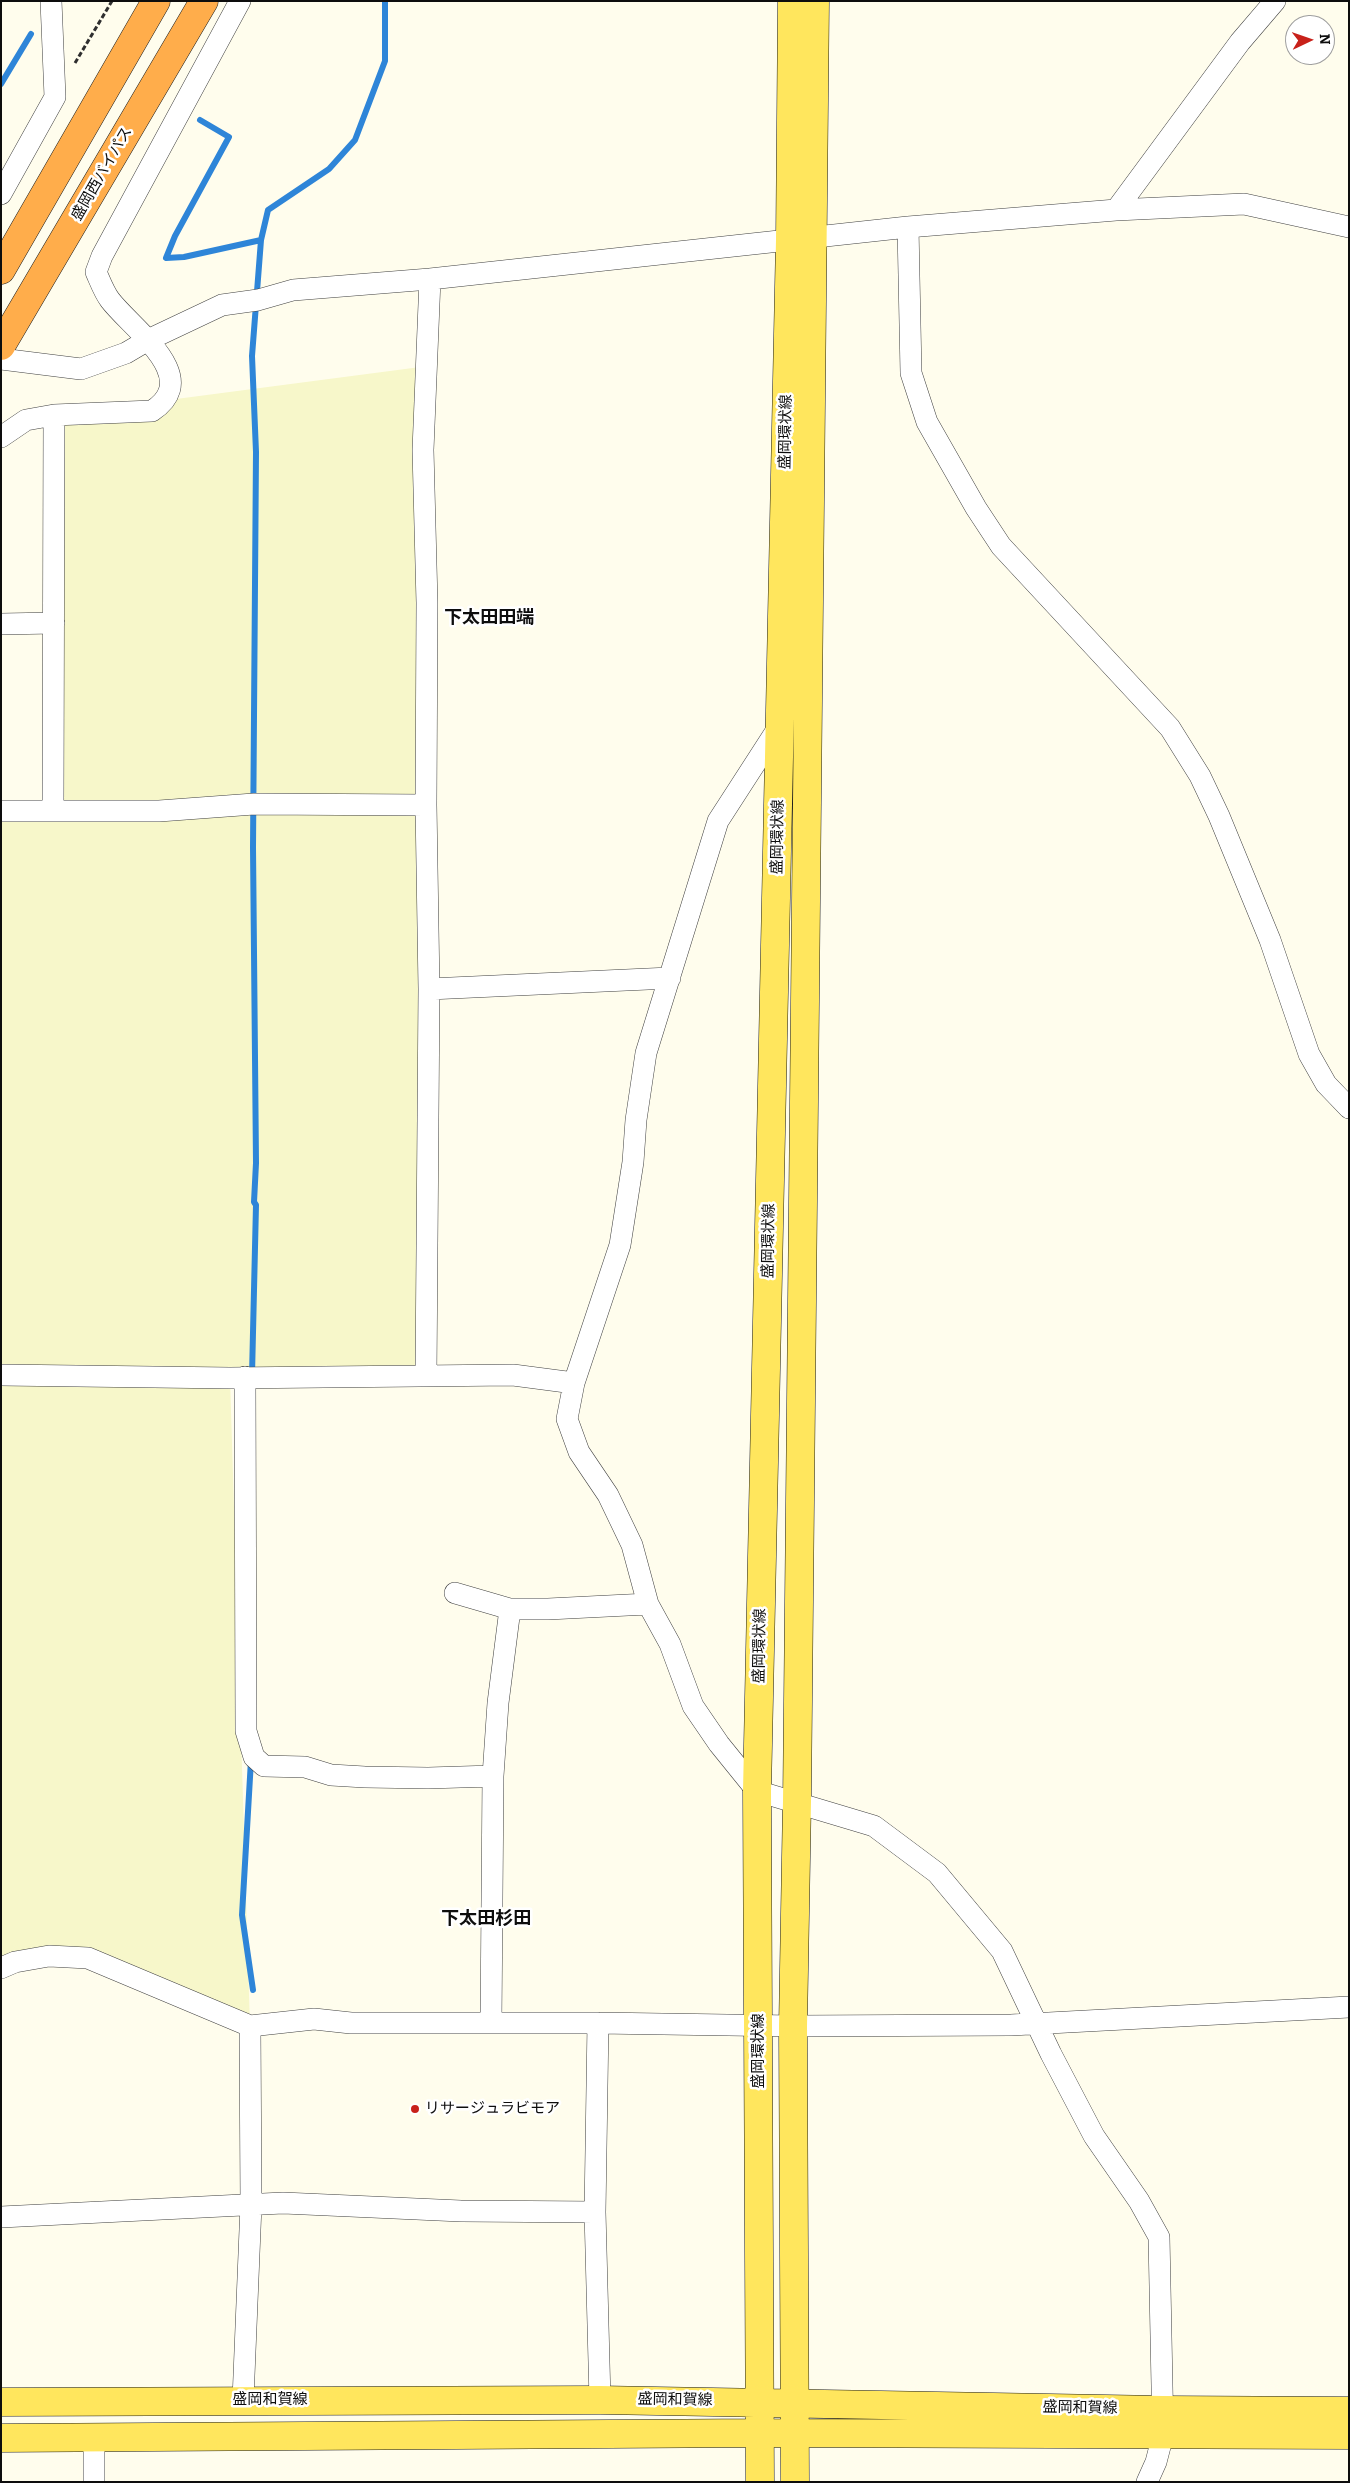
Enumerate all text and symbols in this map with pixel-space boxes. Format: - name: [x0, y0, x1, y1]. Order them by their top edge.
- north arrow: [1285, 15, 1335, 65]
- text: N: [1316, 33, 1333, 45]
- street label: 盛岡西バイパス: [68, 124, 136, 224]
- street label: 盛岡環状線: [776, 394, 796, 470]
- district label: 下太田田端: [444, 607, 534, 629]
- street label: 盛岡環状線: [768, 799, 788, 875]
- street label: 盛岡環状線: [759, 1203, 779, 1279]
- street label: 盛岡環状線: [750, 1608, 770, 1684]
- district label: 下太田杉田: [441, 1908, 531, 1930]
- street label: 盛岡環状線: [750, 2014, 768, 2088]
- place label: リサージュラビモア: [425, 2100, 560, 2118]
- marker: リサージュラビモア: [409, 2103, 421, 2115]
- street label: 盛岡和賀線: [637, 2390, 713, 2410]
- street label: 盛岡和賀線: [233, 2391, 307, 2409]
- street label: 盛岡和賀線: [1042, 2398, 1118, 2418]

